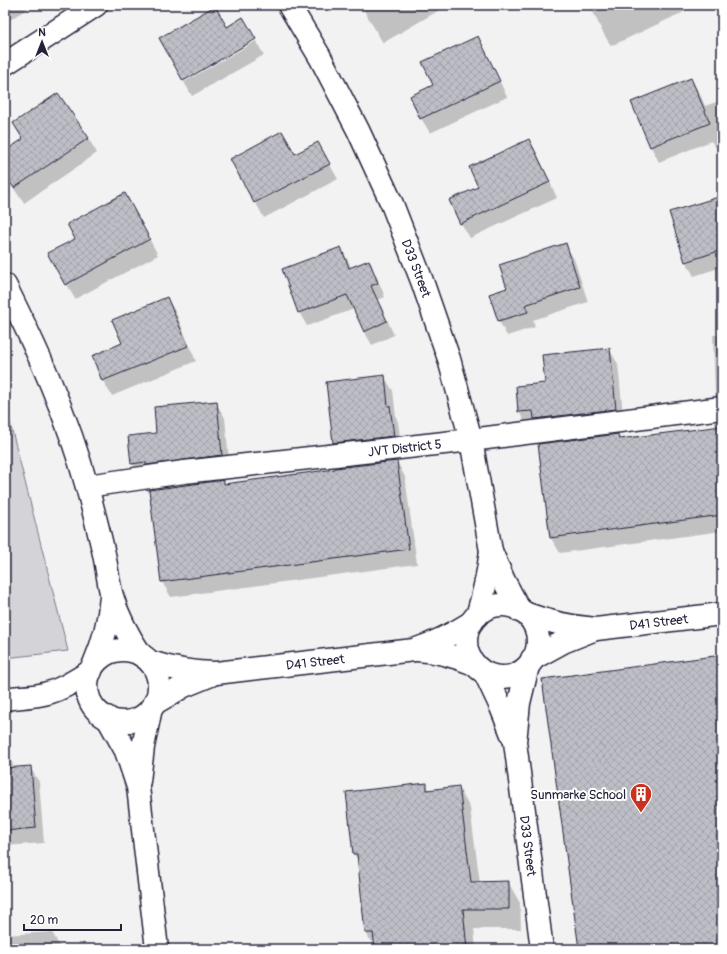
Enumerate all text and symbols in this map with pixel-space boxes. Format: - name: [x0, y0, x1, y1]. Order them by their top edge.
- north arrow: [22, 22, 62, 62]
- text: N: [38, 26, 46, 39]
- street label: D33 Street: [398, 237, 434, 300]
- street label: JVT District 5: [367, 436, 443, 460]
- street label: D41 Street: [628, 611, 690, 634]
- street label: D41 Street: [285, 651, 346, 674]
- building icon: Sunmarke School: [628, 781, 654, 814]
- place label: Sunmarke School: [530, 787, 626, 803]
- street label: D33 Street: [516, 815, 540, 878]
- scale bar: [24, 906, 121, 932]
- text: 20 m: [30, 913, 59, 928]

